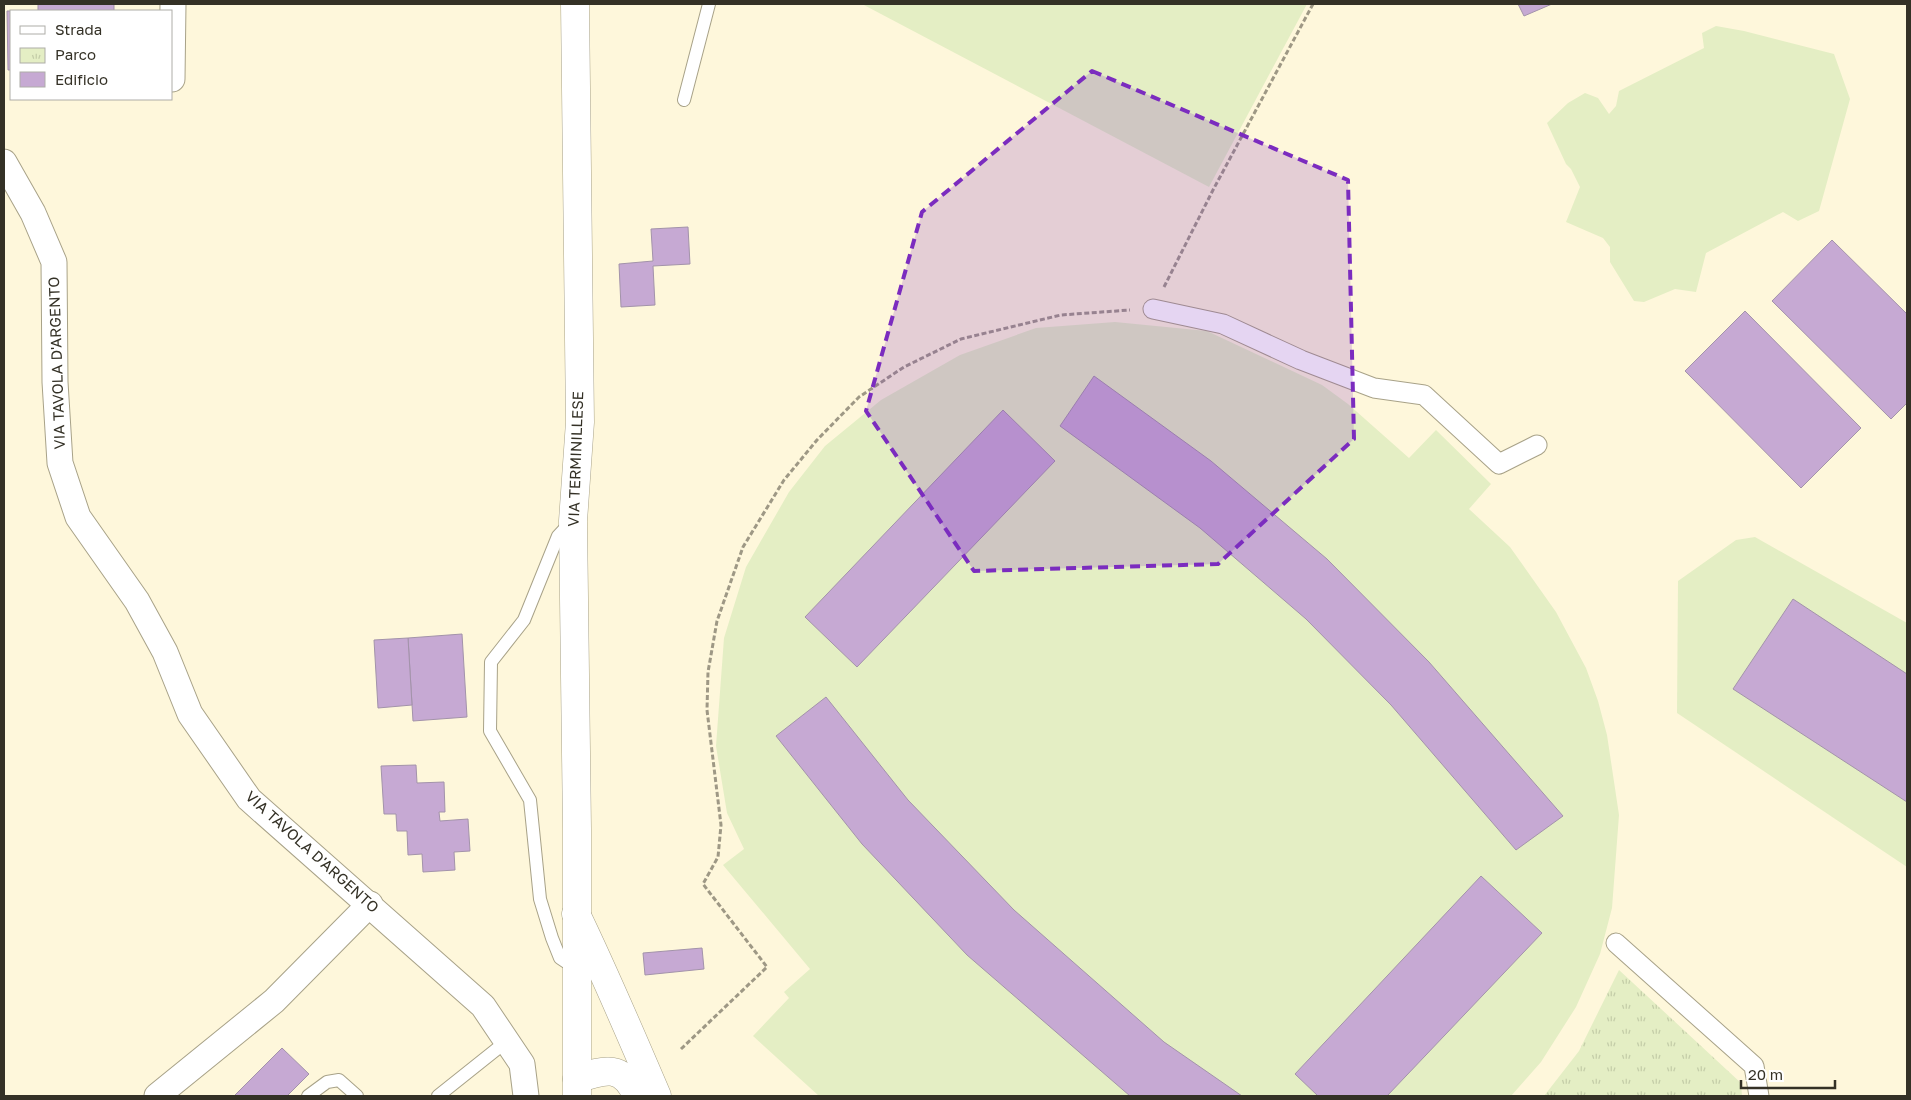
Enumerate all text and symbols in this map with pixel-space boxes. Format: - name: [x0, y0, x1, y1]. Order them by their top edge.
- legend: [10, 10, 172, 100]
- text: Strada: [55, 20, 102, 38]
- text: Parco: [55, 45, 96, 63]
- text: Edificio: [55, 70, 108, 88]
- street label: VIA TAVOLA D'ARGENTO: [44, 276, 68, 450]
- street label: VIA TERMINILLESE: [564, 391, 586, 527]
- street label: VIA TAVOLA D'ARGENTO: [242, 787, 383, 916]
- scale bar: [1741, 1058, 1835, 1090]
- text: 20 m: [1748, 1065, 1783, 1083]

